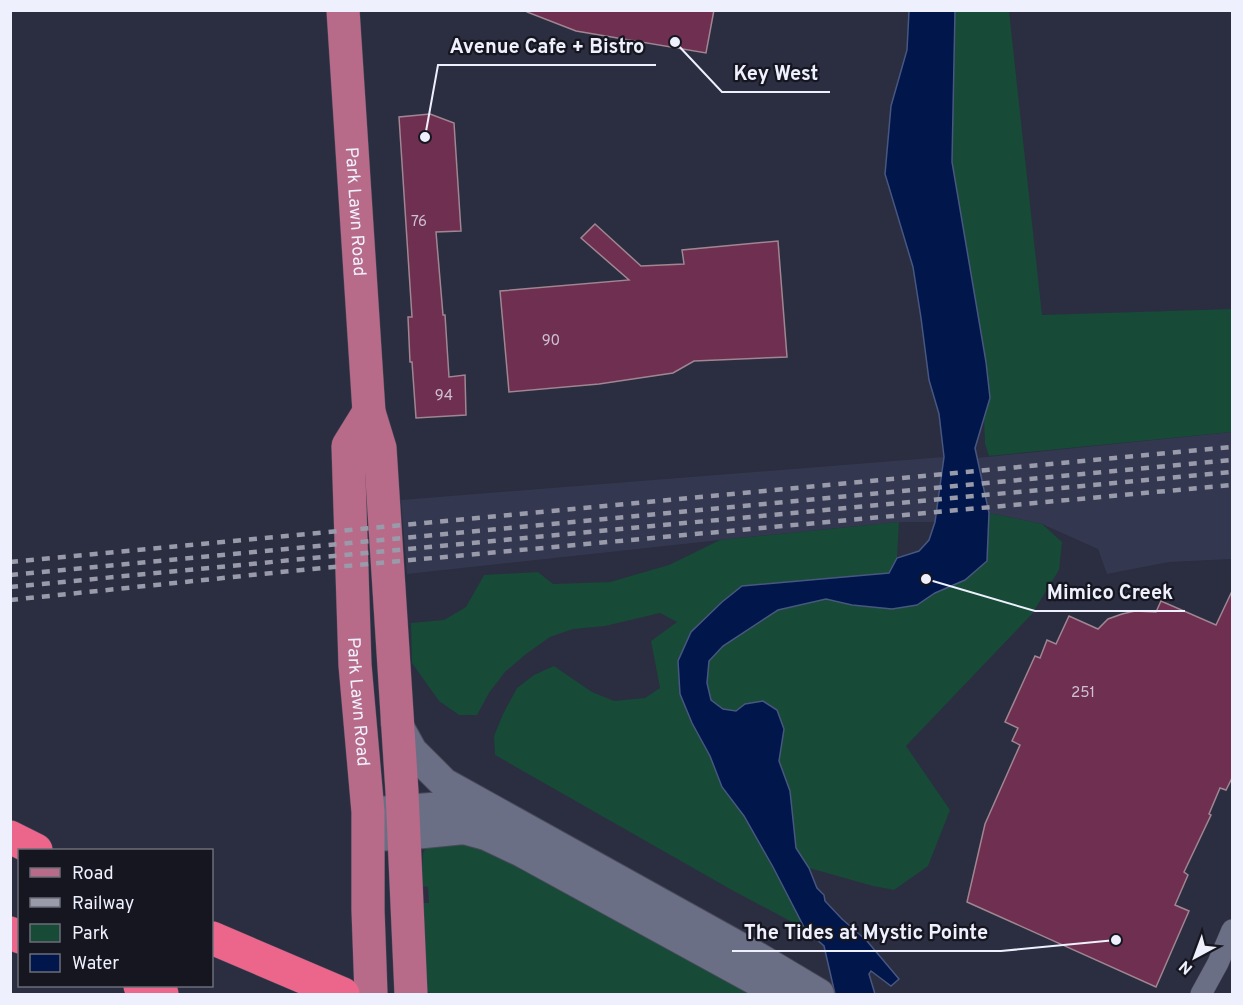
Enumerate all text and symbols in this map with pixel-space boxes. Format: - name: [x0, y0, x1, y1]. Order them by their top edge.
- callout: Avenue Cafe + Bistro: [438, 27, 656, 65]
- text: Avenue Cafe + Bistro: [450, 35, 644, 61]
- callout: Key West: [722, 54, 830, 92]
- text: Key West: [734, 62, 819, 88]
- street label: Park Lawn Road: [339, 146, 370, 277]
- house number: 76: [411, 213, 427, 232]
- house number: 90: [542, 332, 560, 351]
- house number: 94: [435, 387, 453, 406]
- callout: Mimico Creek: [1035, 573, 1185, 611]
- text: Mimico Creek: [1047, 581, 1173, 607]
- street label: Park Lawn Road: [341, 637, 374, 768]
- house number: 251: [1071, 684, 1095, 703]
- legend: [18, 849, 213, 987]
- text: Road: [72, 863, 114, 886]
- text: Railway: [72, 893, 134, 916]
- callout: The Tides at Mystic Pointe: [732, 913, 1001, 951]
- text: The Tides at Mystic Pointe: [744, 921, 988, 947]
- text: Park: [72, 923, 109, 946]
- north arrow: [1165, 927, 1225, 987]
- text: Water: [72, 953, 119, 976]
- text: N: [1176, 955, 1197, 978]

